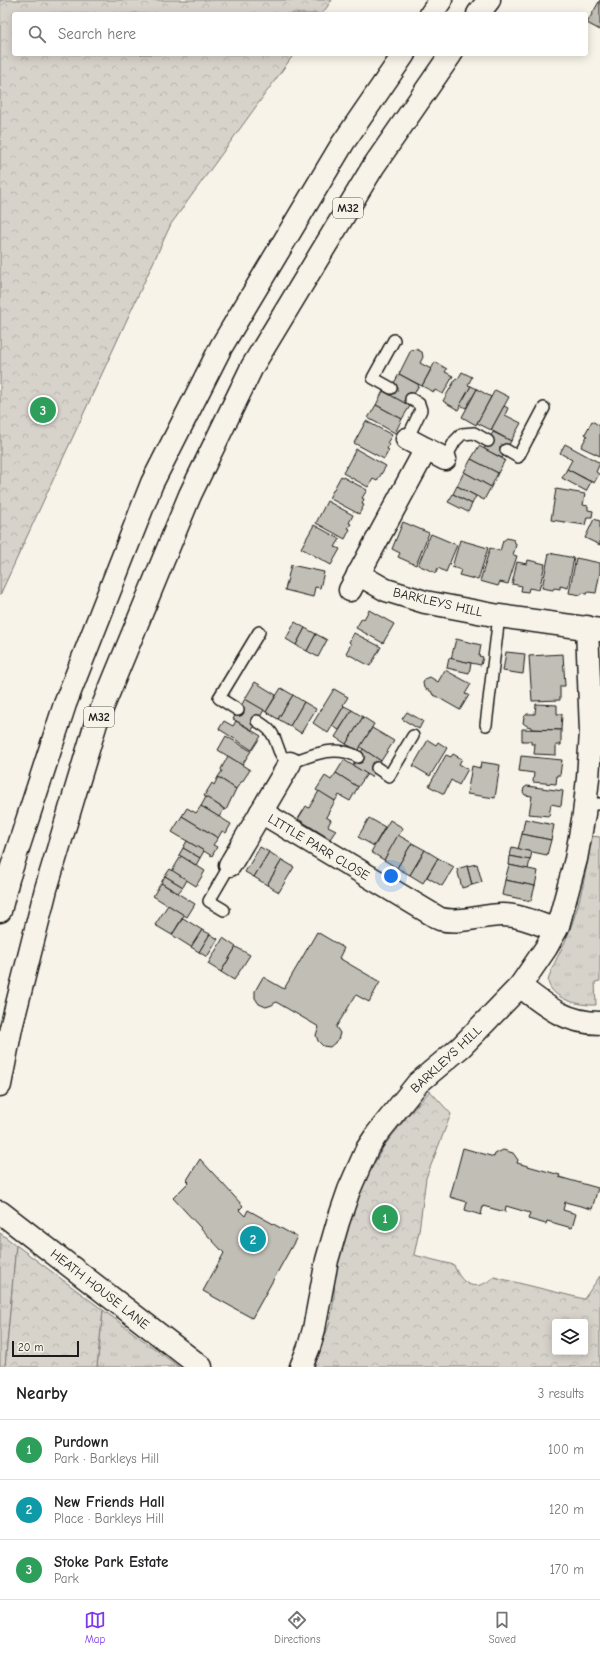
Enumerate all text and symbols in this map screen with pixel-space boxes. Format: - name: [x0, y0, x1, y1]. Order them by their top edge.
- search box: [12, 12, 588, 56]
- icon: search: [26, 23, 48, 45]
- text: Search here: [58, 25, 136, 43]
- road number: M32: [333, 198, 363, 218]
- pin: 3: [30, 395, 56, 425]
- street label: BARKLEYS HILL: [392, 584, 485, 620]
- road number: M32: [84, 707, 114, 727]
- street label: LITTLE PARR CLOSE: [266, 811, 373, 883]
- your location: [381, 866, 401, 886]
- street label: BARKLEYS HILL: [407, 1022, 485, 1096]
- pin: 1: [372, 1203, 398, 1233]
- pin: 2: [240, 1224, 266, 1254]
- street label: HEATH HOUSE LANE: [48, 1246, 152, 1332]
- map controls: [552, 1319, 588, 1355]
- button: layers: [552, 1319, 588, 1355]
- scale bar: [12, 1339, 79, 1358]
- text: 20 m: [18, 1341, 43, 1354]
- text: Nearby: [16, 1384, 67, 1403]
- text: 3 results: [538, 1386, 584, 1401]
- text: Purdown: [54, 1433, 109, 1451]
- text: 1: [26, 1442, 32, 1457]
- text: 100 m: [548, 1442, 584, 1457]
- text: Park · Barkleys Hill: [54, 1451, 159, 1466]
- text: New Friends Hall: [54, 1493, 165, 1511]
- text: 2: [26, 1502, 32, 1517]
- text: 120 m: [549, 1502, 584, 1517]
- text: Place · Barkleys Hill: [54, 1511, 164, 1526]
- text: Stoke Park Estate: [54, 1553, 168, 1571]
- text: 3: [26, 1562, 32, 1577]
- text: 170 m: [550, 1562, 584, 1577]
- text: Park: [54, 1571, 79, 1586]
- tab: Map: [84, 1609, 106, 1646]
- tab: Directions: [274, 1609, 321, 1646]
- tab: Saved: [489, 1609, 516, 1646]

